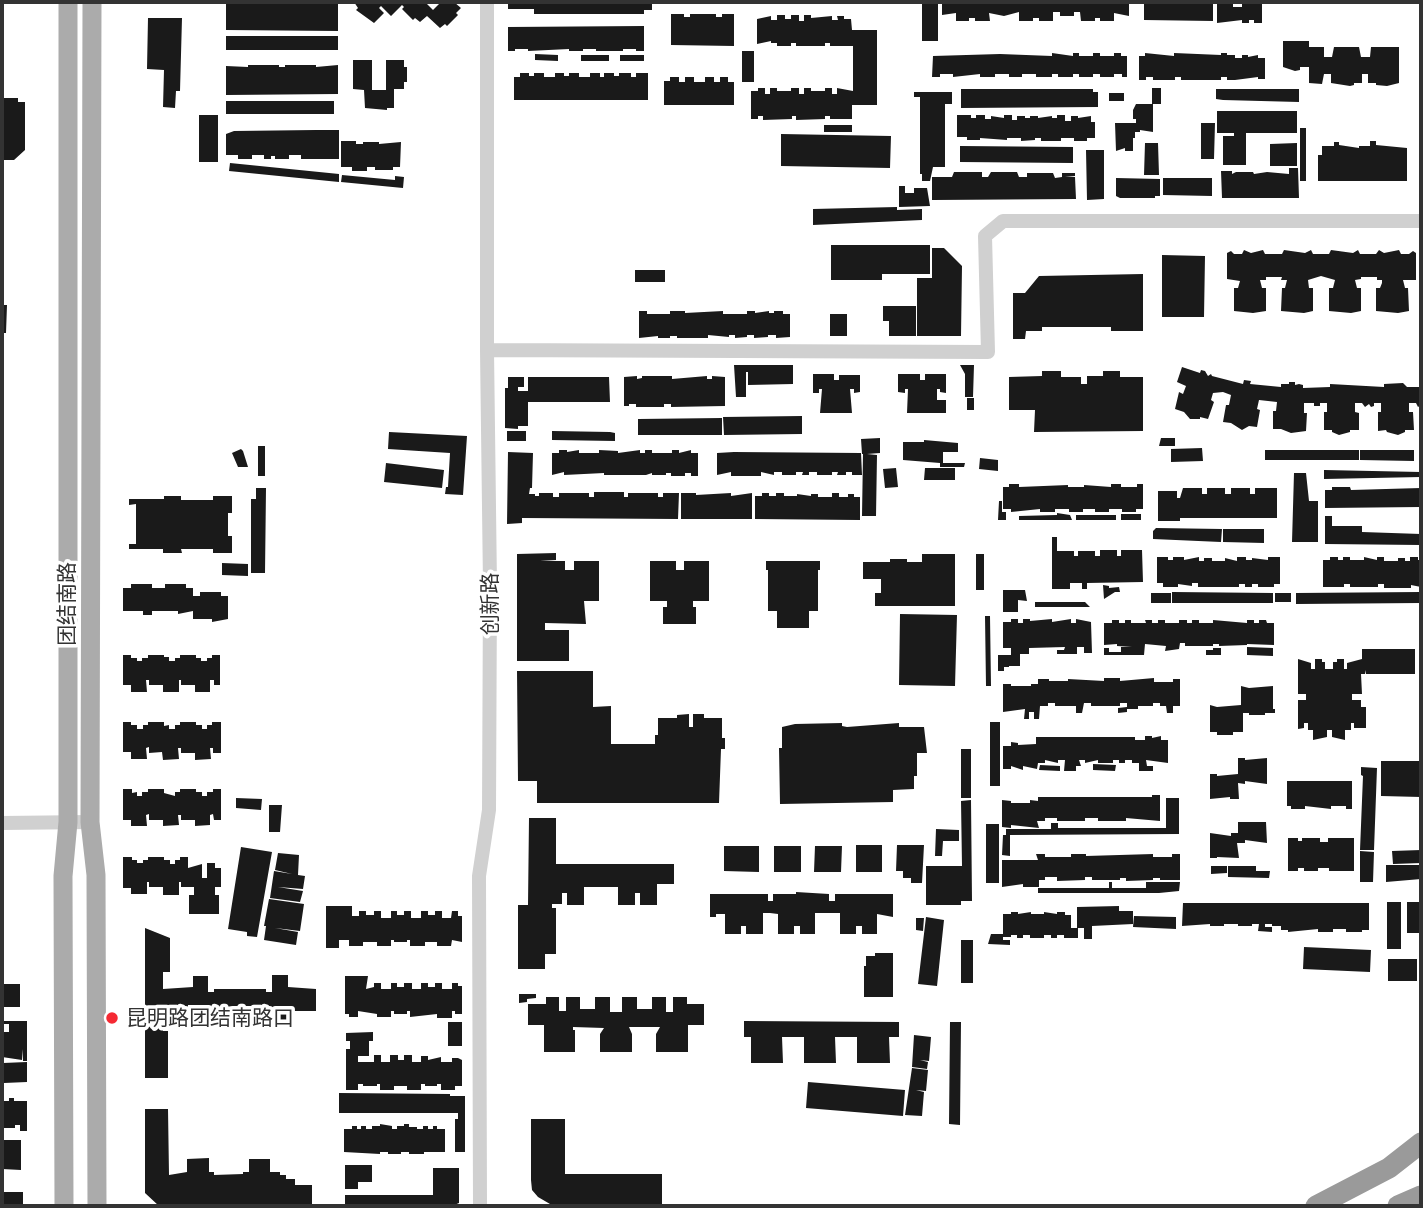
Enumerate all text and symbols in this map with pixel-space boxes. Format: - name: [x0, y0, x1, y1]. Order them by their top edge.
- street label: 团结南路: [54, 562, 80, 646]
- street label: 创新路: [477, 573, 503, 635]
- place label: 昆明路团结南路口: [126, 1005, 294, 1031]
- marker: 昆明路团结南路口: [104, 1010, 120, 1026]

